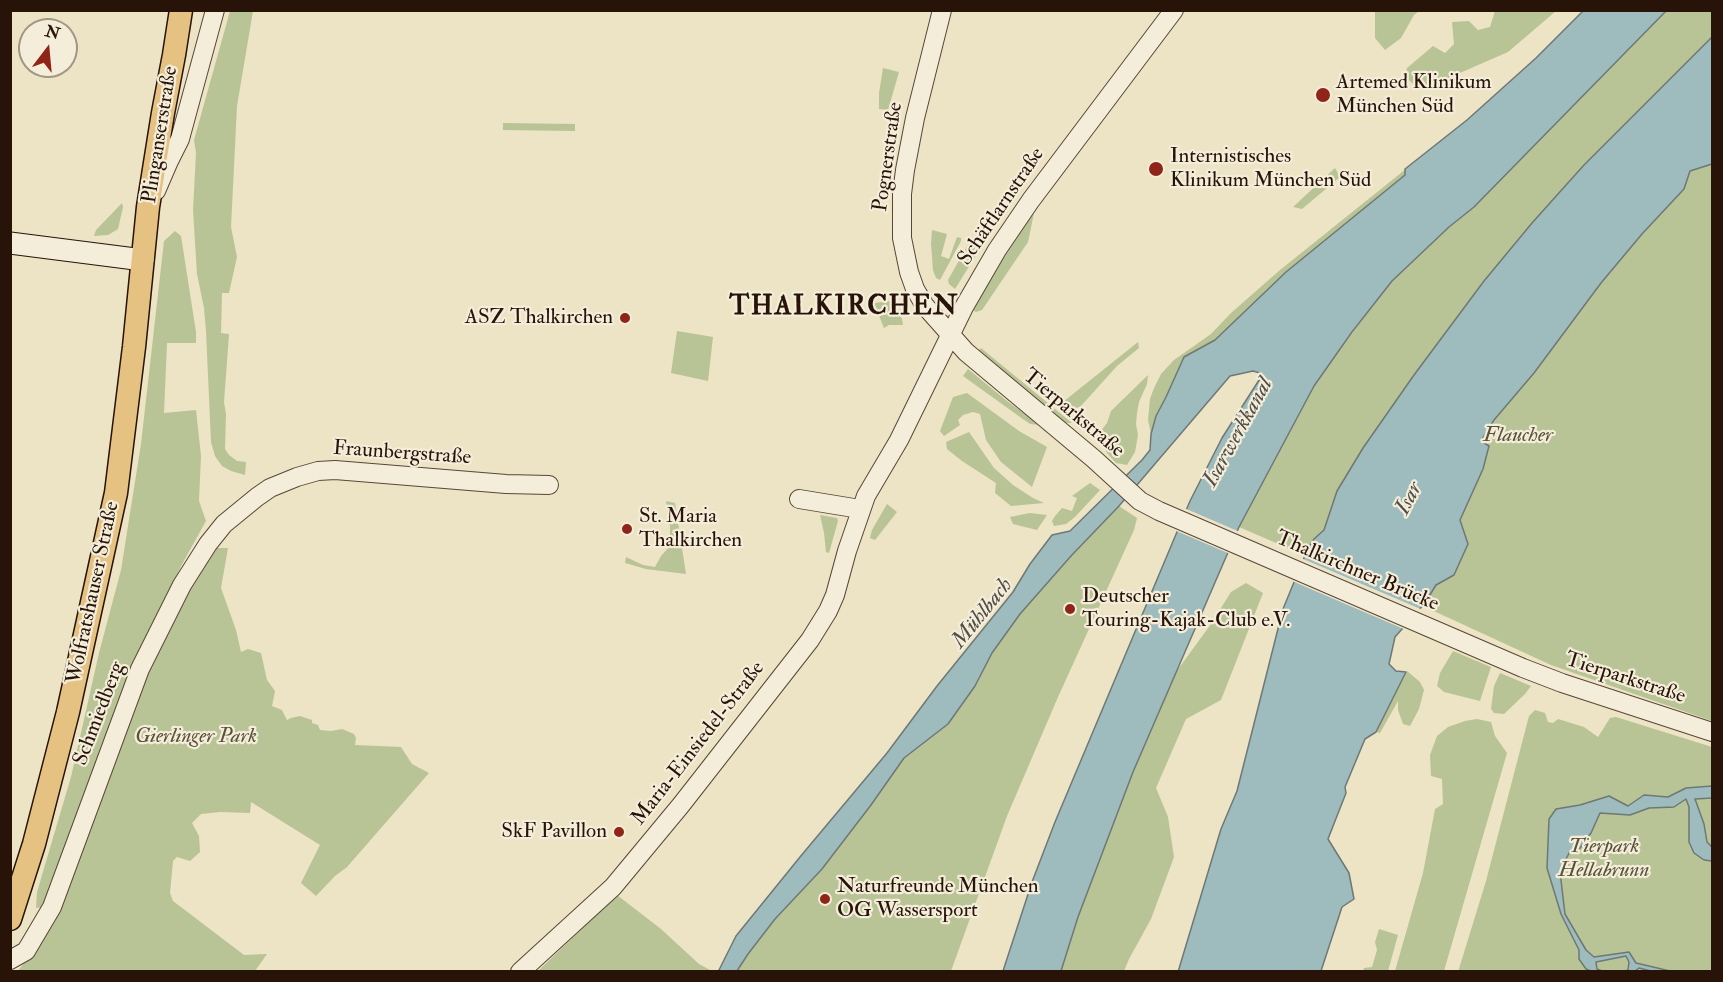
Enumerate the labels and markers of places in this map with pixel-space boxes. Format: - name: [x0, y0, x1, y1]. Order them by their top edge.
- place label: Artemed Klinikum München Süd: [1336, 70, 1492, 120]
- marker: Artemed Klinikum München Süd: [1314, 86, 1332, 104]
- place label: Internistisches Klinikum München Süd: [1170, 144, 1371, 194]
- marker: Internistisches Klinikum München Süd: [1147, 160, 1165, 178]
- place label: ASZ Thalkirchen: [465, 305, 613, 331]
- marker: ASZ Thalkirchen: [618, 311, 632, 325]
- place label: St. Maria Thalkirchen: [639, 504, 742, 554]
- marker: St. Maria Thalkirchen: [620, 522, 634, 536]
- place label: Deutscher Touring-Kajak-Club e.V.: [1082, 584, 1290, 634]
- marker: Deutscher Touring-Kajak-Club e.V.: [1063, 602, 1077, 616]
- place label: SkF Pavillon: [501, 819, 607, 845]
- marker: SkF Pavillon: [612, 825, 626, 839]
- place label: Naturfreunde München OG Wassersport: [837, 874, 1039, 924]
- marker: Naturfreunde München OG Wassersport: [818, 892, 832, 906]

